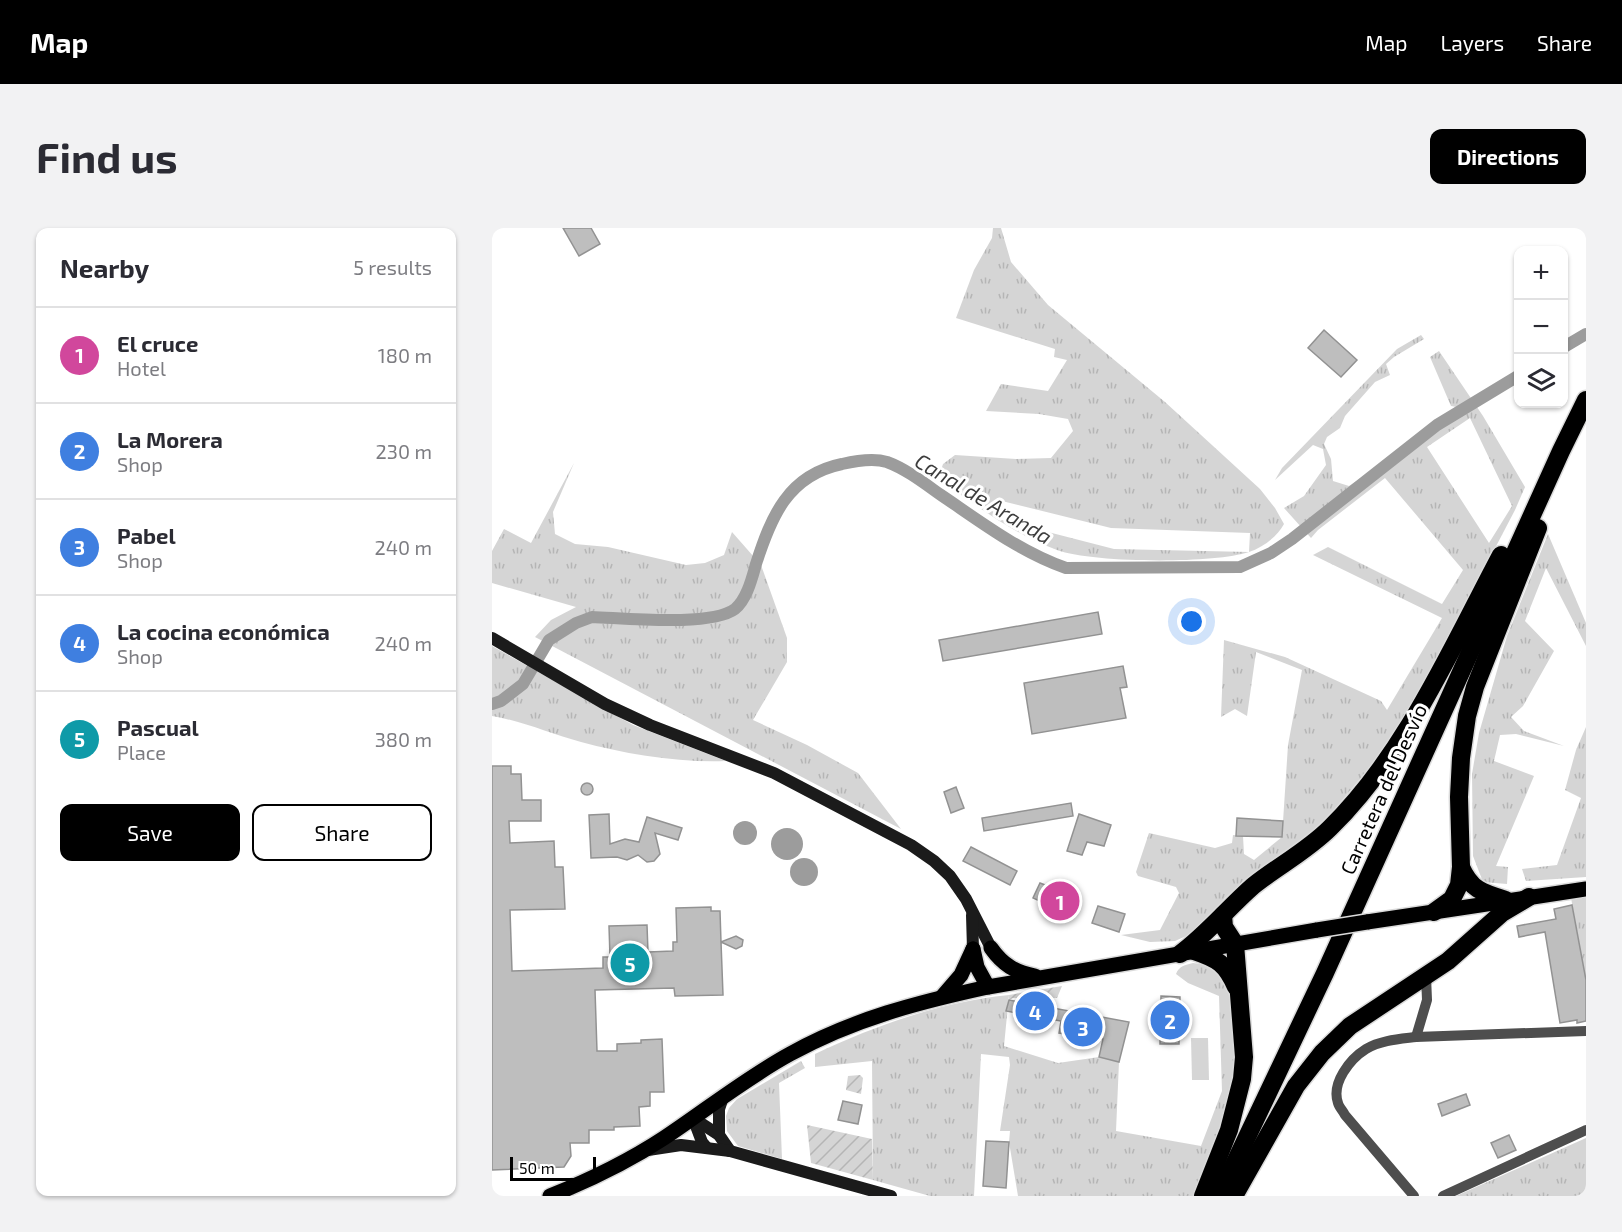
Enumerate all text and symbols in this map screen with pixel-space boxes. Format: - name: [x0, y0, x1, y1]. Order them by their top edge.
- text: Map: [30, 25, 88, 59]
- text: Map: [1365, 30, 1407, 55]
- text: Layers: [1440, 30, 1504, 55]
- text: Share: [1537, 30, 1592, 55]
- button: Directions: [1430, 129, 1586, 184]
- text: Find us: [36, 131, 178, 181]
- map controls: [1514, 246, 1568, 408]
- button: +: [1514, 246, 1568, 300]
- text: Nearby: [60, 252, 149, 283]
- text: 5 results: [353, 255, 432, 279]
- button: −: [1514, 300, 1568, 354]
- text: El cruce: [117, 330, 198, 356]
- text: 1: [75, 343, 84, 367]
- text: 180 m: [378, 343, 432, 367]
- button: layers: [1514, 354, 1568, 408]
- text: Hotel: [117, 356, 166, 380]
- text: La Morera: [117, 426, 223, 452]
- text: 2: [74, 439, 85, 463]
- text: 230 m: [376, 439, 432, 463]
- water label: Canal de Aranda: [911, 447, 1057, 549]
- text: Shop: [117, 452, 163, 476]
- text: Pabel: [117, 522, 176, 548]
- text: 3: [74, 535, 85, 559]
- text: 240 m: [374, 535, 432, 559]
- text: Shop: [117, 548, 163, 572]
- your location: [1177, 607, 1206, 636]
- text: La cocina económica: [117, 618, 330, 644]
- text: 4: [73, 631, 86, 655]
- text: 240 m: [374, 631, 432, 655]
- text: Shop: [117, 644, 163, 668]
- street label: Carretera del Desvío: [1335, 700, 1431, 878]
- text: Pascual: [117, 714, 199, 740]
- text: 5: [74, 727, 85, 751]
- text: 380 m: [375, 727, 432, 751]
- text: Place: [117, 740, 166, 764]
- button: Save: [60, 804, 240, 861]
- button: Share: [252, 804, 432, 861]
- pin: 1: [1040, 878, 1080, 924]
- pin: 5: [610, 940, 650, 986]
- pin: 4: [1016, 988, 1054, 1034]
- pin: 2: [1150, 998, 1190, 1042]
- pin: 3: [1064, 1004, 1102, 1050]
- scale bar: [510, 1154, 596, 1182]
- text: 50 m: [519, 1158, 555, 1177]

